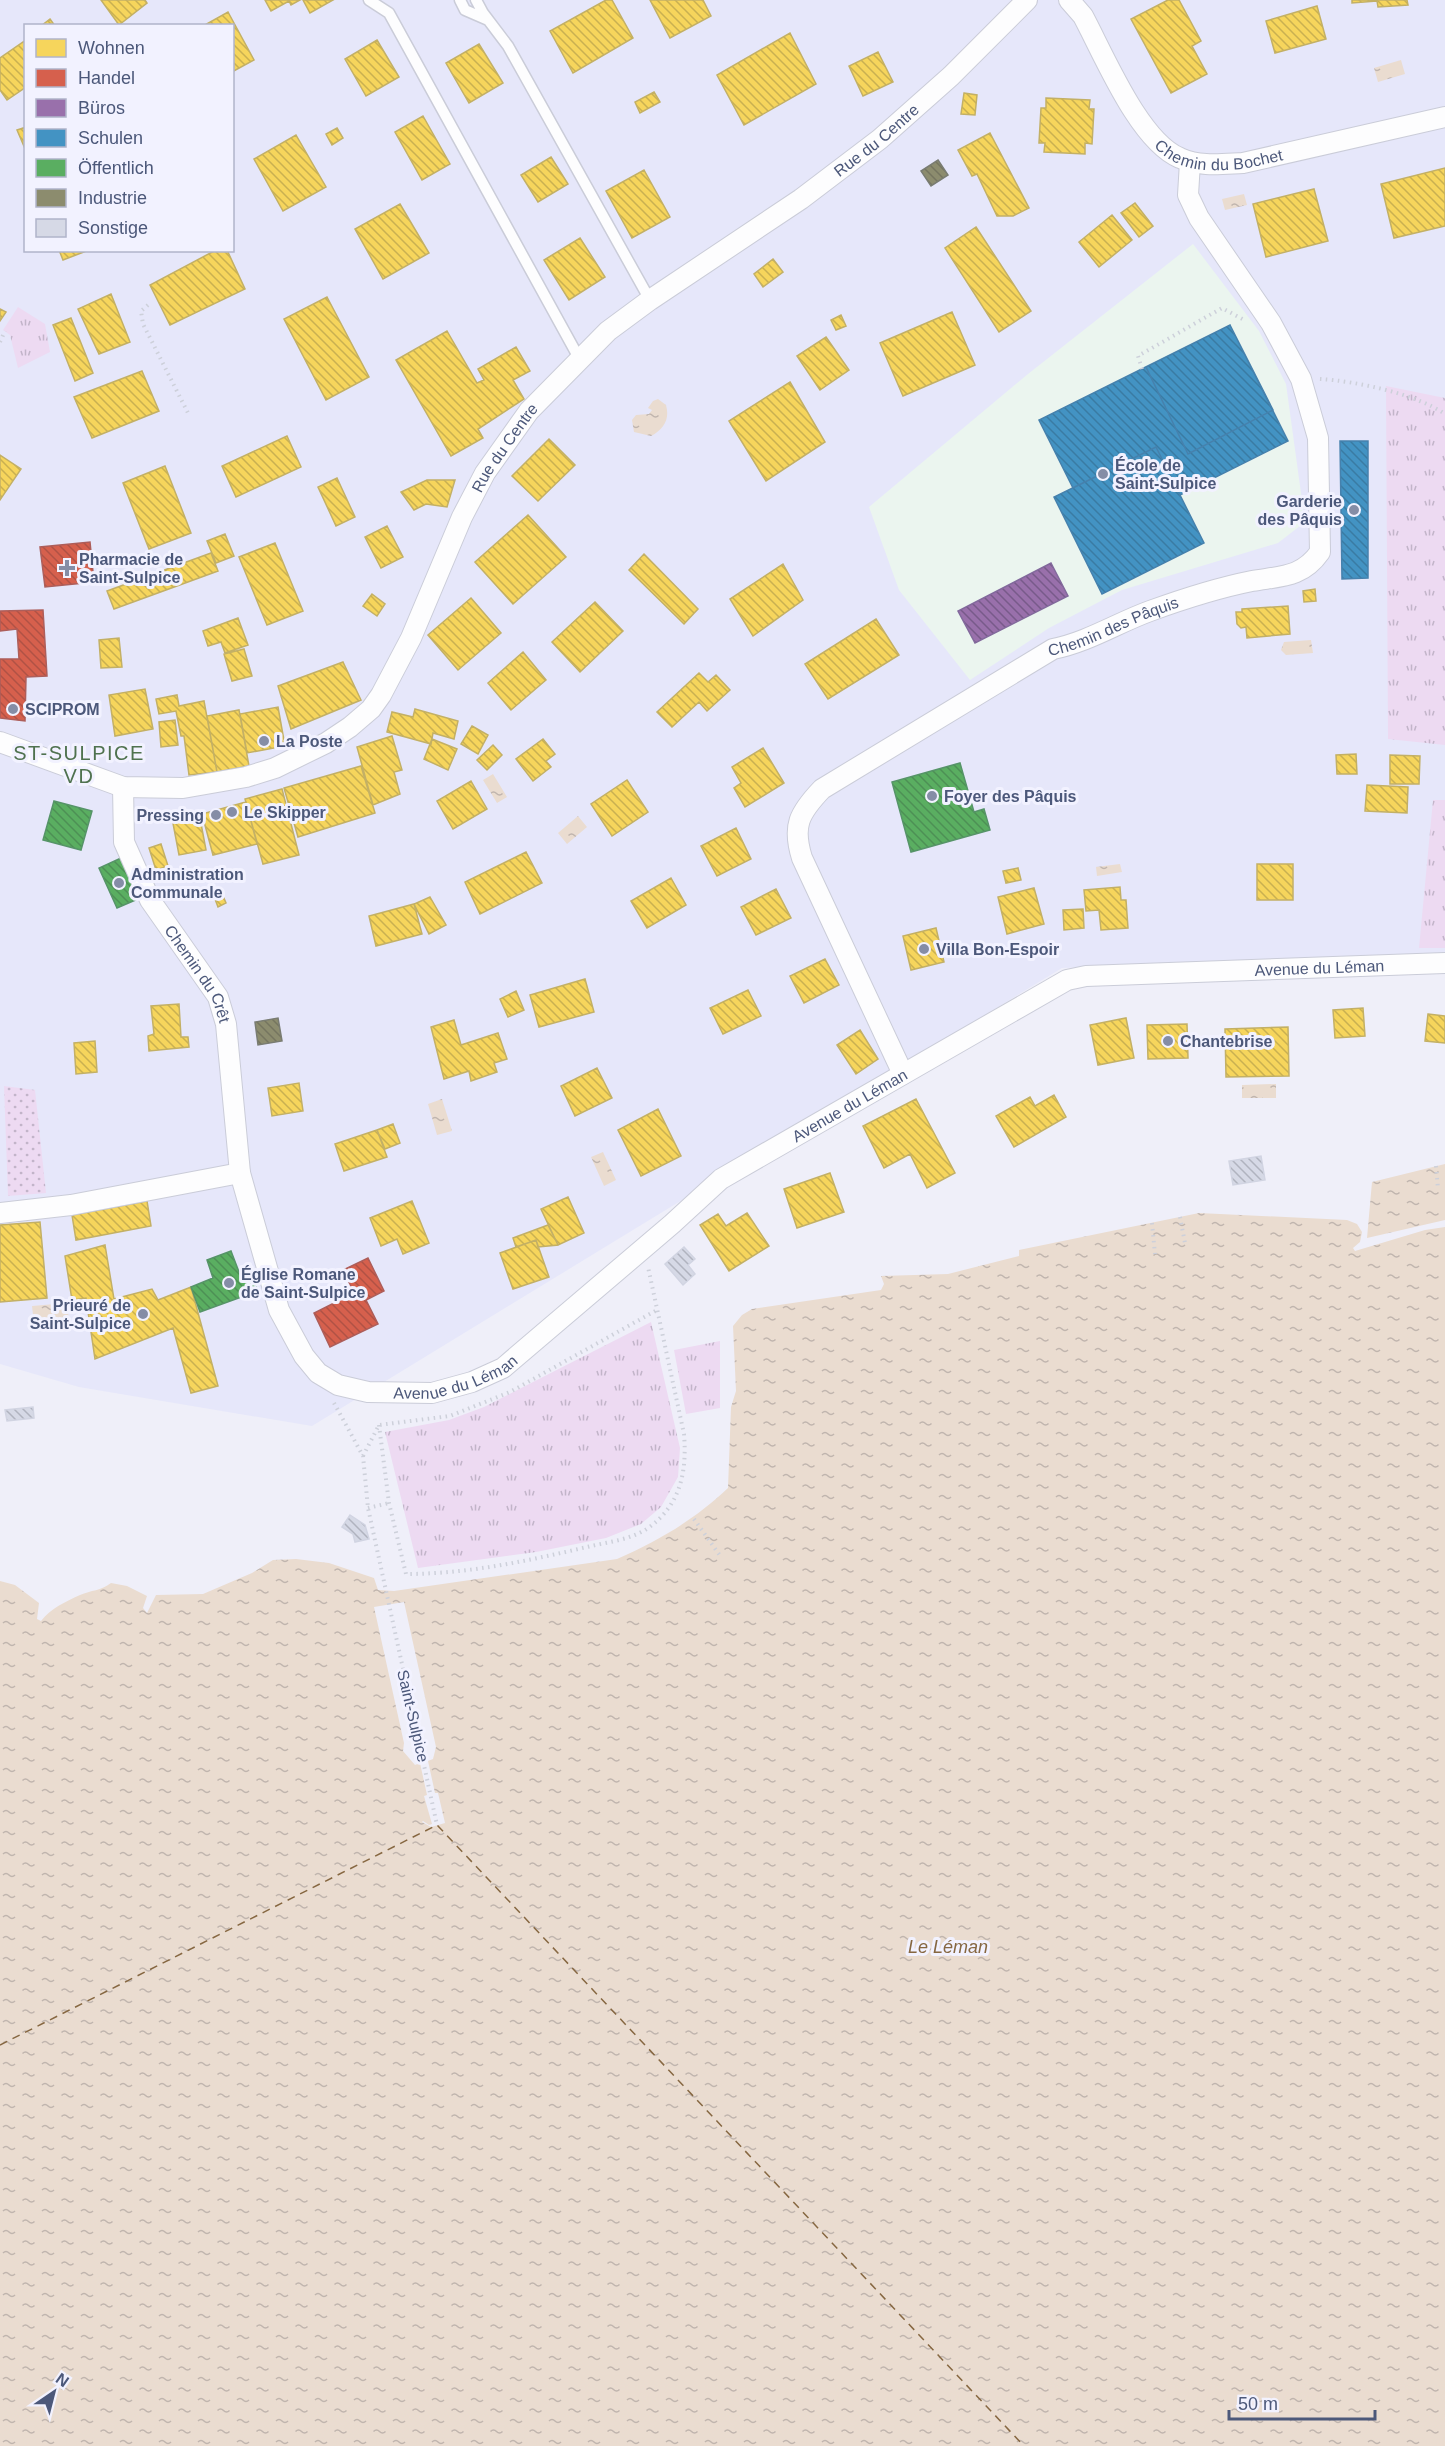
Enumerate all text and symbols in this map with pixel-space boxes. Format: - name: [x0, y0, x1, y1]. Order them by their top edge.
- legend: [24, 24, 234, 252]
- text: Wohnen: [78, 38, 145, 58]
- text: Handel: [78, 68, 135, 88]
- text: Büros: [78, 98, 125, 118]
- street label: Rue du Centre: [830, 100, 922, 180]
- text: Schulen: [78, 128, 143, 148]
- street label: Chemin du Bochet: [1152, 136, 1285, 173]
- text: Öffentlich: [78, 158, 154, 178]
- text: Industrie: [78, 188, 147, 208]
- text: Sonstige: [78, 218, 148, 238]
- street label: Rue du Centre: [468, 399, 541, 495]
- place label: École de Saint-Sulpice: [1115, 456, 1216, 492]
- marker: École de Saint-Sulpice: [1096, 467, 1110, 481]
- place label: Garderie des Pâquis: [1258, 493, 1342, 528]
- marker: Garderie des Pâquis: [1347, 503, 1361, 517]
- place label: Pharmacie de Saint-Sulpice: [79, 551, 183, 586]
- marker: Pharmacie de Saint-Sulpice: [60, 561, 74, 575]
- street label: Chemin des Pâquis: [1046, 593, 1180, 658]
- place label: SCIPROM: [25, 701, 100, 718]
- marker: SCIPROM: [6, 702, 20, 716]
- place label: La Poste: [276, 733, 343, 750]
- marker: La Poste: [257, 734, 271, 748]
- district label: ST-SULPICE VD: [13, 742, 145, 787]
- place label: Foyer des Pâquis: [944, 788, 1077, 805]
- marker: Foyer des Pâquis: [925, 789, 939, 803]
- place label: Le Skipper: [244, 804, 326, 821]
- marker: Le Skipper: [225, 805, 239, 819]
- place label: Pressing: [136, 807, 204, 824]
- marker: Pressing: [209, 808, 223, 822]
- place label: Administration Communale: [131, 866, 244, 901]
- marker: Administration Communale: [112, 876, 126, 890]
- street label: Chemin du Crêt: [162, 922, 234, 1025]
- place label: Villa Bon-Espoir: [936, 941, 1059, 958]
- marker: Villa Bon-Espoir: [917, 942, 931, 956]
- street label: Avenue du Léman: [1254, 957, 1385, 978]
- place label: Chantebrise: [1180, 1033, 1273, 1050]
- marker: Chantebrise: [1161, 1034, 1175, 1048]
- street label: Avenue du Léman: [789, 1065, 910, 1145]
- place label: Église Romane de Saint-Sulpice: [241, 1265, 366, 1301]
- marker: Église Romane de Saint-Sulpice: [222, 1276, 236, 1290]
- place label: Prieuré de Saint-Sulpice: [30, 1297, 131, 1332]
- marker: Prieuré de Saint-Sulpice: [136, 1307, 150, 1321]
- street label: Avenue du Léman: [393, 1351, 520, 1402]
- street label: Saint-Sulpice: [394, 1668, 432, 1764]
- water label: Le Léman: [908, 1937, 988, 1957]
- north arrow: [24, 2362, 84, 2422]
- text: N: [53, 2370, 72, 2390]
- scale bar: [1229, 2383, 1374, 2421]
- text: 50 m: [1238, 2394, 1278, 2414]

